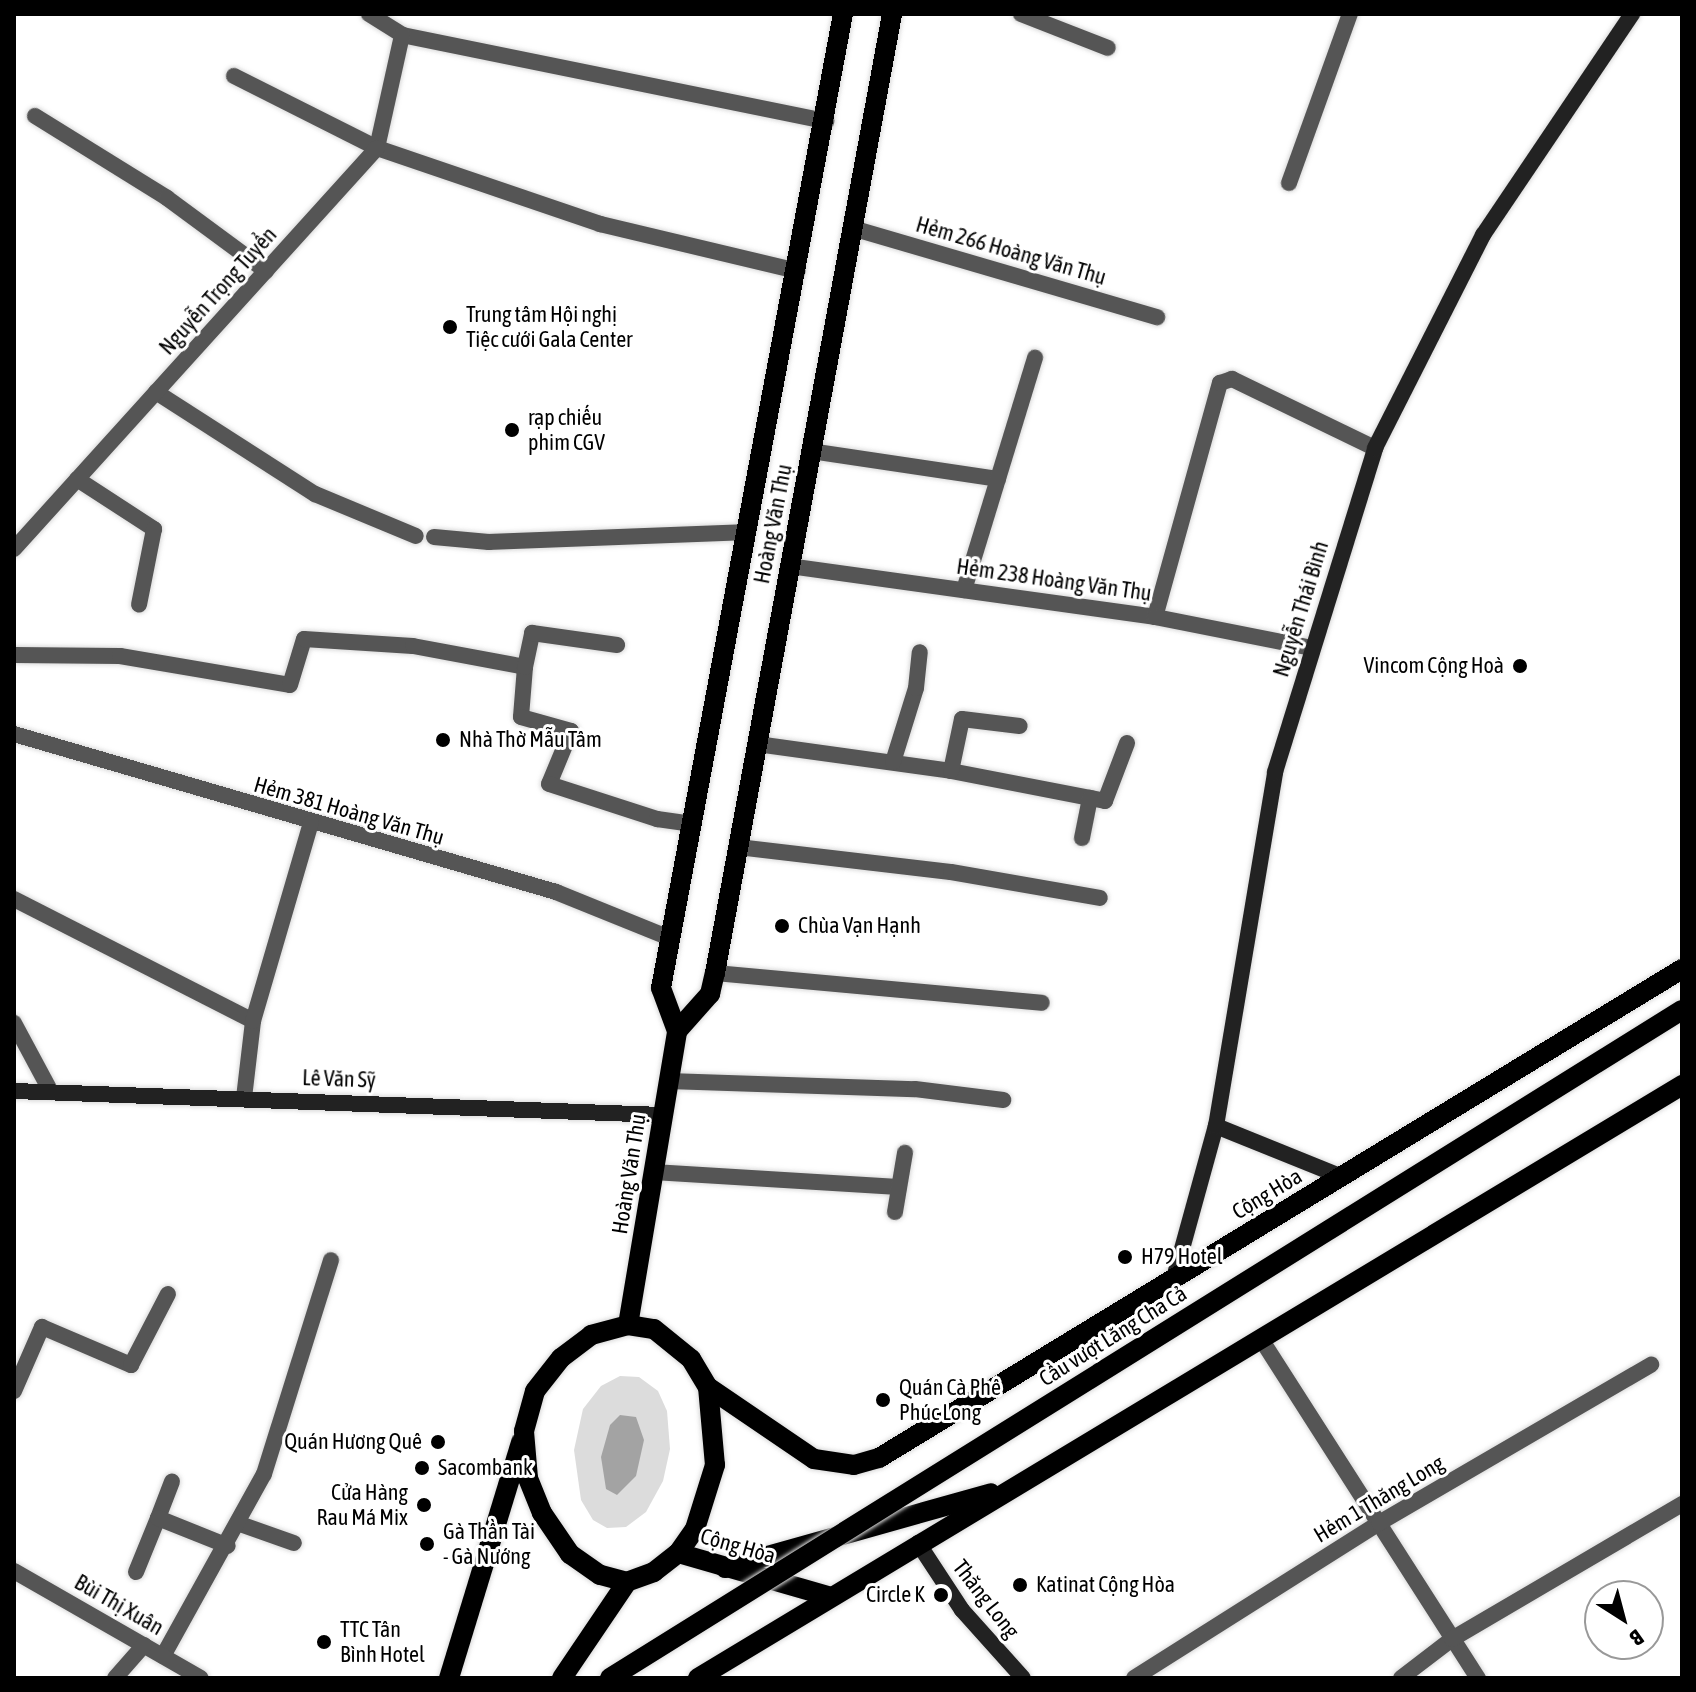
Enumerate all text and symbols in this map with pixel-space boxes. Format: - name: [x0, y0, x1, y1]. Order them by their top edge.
- street label: Hẻm 266 Hoàng Văn Thụ: [913, 211, 1109, 291]
- street label: Nguyễn Trọng Tuyển: [154, 222, 282, 360]
- place label: Trung tâm Hội nghị Tiệc cưới Gala Center: [466, 301, 633, 352]
- marker: Trung tâm Hội nghị Tiệc cưới Gala Center: [441, 318, 459, 336]
- place label: rạp chiếu phim CGV: [528, 404, 605, 456]
- marker: rạp chiếu phim CGV: [503, 421, 521, 439]
- street label: Hoàng Văn Thụ: [748, 462, 798, 586]
- street label: Nguyễn Thái Bình: [1268, 538, 1334, 680]
- street label: Hẻm 238 Hoàng Văn Thụ: [955, 553, 1153, 607]
- place label: Vincom Cộng Hoà: [1363, 653, 1504, 679]
- marker: Vincom Cộng Hoà: [1511, 657, 1529, 675]
- place label: Nhà Thờ Mẫu Tâm: [459, 727, 602, 753]
- marker: Nhà Thờ Mẫu Tâm: [434, 731, 452, 749]
- street label: Hẻm 381 Hoàng Văn Thụ: [251, 771, 447, 851]
- place label: Chùa Vạn Hạnh: [798, 913, 921, 939]
- marker: Chùa Vạn Hạnh: [773, 917, 791, 935]
- street label: Lê Văn Sỹ: [302, 1065, 376, 1093]
- street label: Hoàng Văn Thụ: [606, 1112, 652, 1236]
- street label: Cộng Hòa: [1227, 1163, 1307, 1225]
- place label: H79 Hotel: [1141, 1244, 1223, 1270]
- marker: H79 Hotel: [1116, 1248, 1134, 1266]
- street label: Cầu vượt Lăng Cha Cả: [1034, 1280, 1192, 1392]
- place label: Quán Cà Phê Phúc Long: [899, 1374, 1001, 1426]
- marker: Quán Cà Phê Phúc Long: [874, 1391, 892, 1409]
- place label: Quán Hương Quê: [284, 1429, 422, 1455]
- marker: Quán Hương Quê: [429, 1433, 447, 1451]
- street label: Hẻm 1 Thăng Long: [1309, 1450, 1449, 1548]
- place label: Sacombank: [438, 1455, 533, 1481]
- marker: Sacombank: [413, 1459, 431, 1477]
- place label: Cửa Hàng Rau Má Mix: [316, 1479, 408, 1530]
- marker: Cửa Hàng Rau Má Mix: [415, 1496, 433, 1514]
- place label: Gà Thần Tài - Gà Nướng: [443, 1518, 535, 1570]
- street label: Cộng Hòa: [697, 1523, 779, 1569]
- marker: Gà Thần Tài - Gà Nướng: [418, 1535, 436, 1553]
- street label: Thăng Long: [947, 1555, 1025, 1643]
- street label: Bùi Thị Xuân: [70, 1569, 168, 1641]
- place label: Katinat Cộng Hòa: [1036, 1572, 1175, 1598]
- marker: Katinat Cộng Hòa: [1011, 1576, 1029, 1594]
- north arrow: [1584, 1580, 1664, 1660]
- place label: Circle K: [866, 1582, 925, 1608]
- marker: Circle K: [932, 1586, 950, 1604]
- place label: TTC Tân Bình Hotel: [340, 1616, 425, 1668]
- text: B: [1625, 1624, 1649, 1651]
- marker: TTC Tân Bình Hotel: [315, 1633, 333, 1651]

